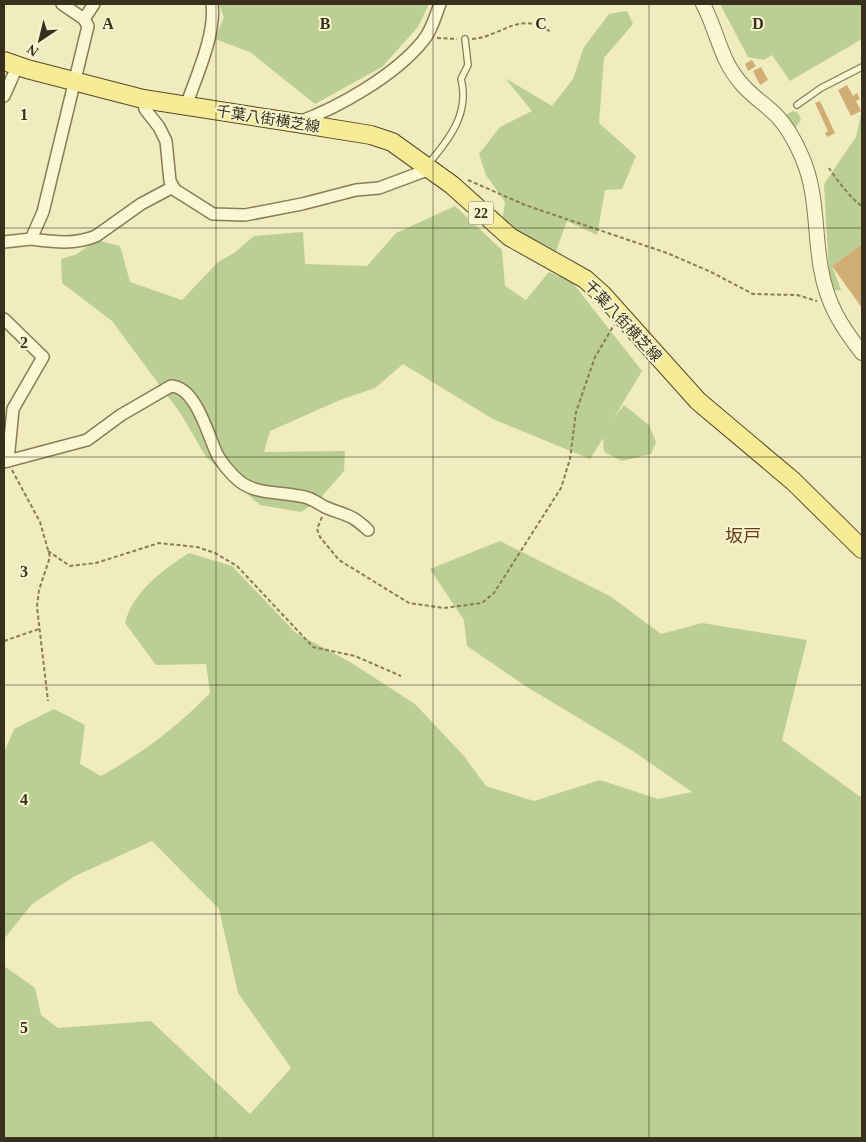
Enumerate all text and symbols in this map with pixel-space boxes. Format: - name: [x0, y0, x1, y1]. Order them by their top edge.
- north arrow: [15, 15, 65, 65]
- text: A: [102, 15, 114, 32]
- text: B: [320, 15, 331, 32]
- text: C: [535, 15, 547, 32]
- text: D: [752, 15, 764, 32]
- text: N: [24, 41, 41, 59]
- street label: 千葉八街横芝線: [215, 103, 321, 135]
- text: 1: [20, 106, 28, 123]
- road number: 22: [468, 202, 494, 224]
- street label: 千葉八街横芝線: [581, 277, 665, 365]
- text: 2: [20, 334, 28, 351]
- district label: 坂戸: [725, 526, 761, 546]
- text: 3: [20, 563, 28, 580]
- text: 4: [20, 791, 28, 808]
- text: 5: [20, 1019, 28, 1036]

